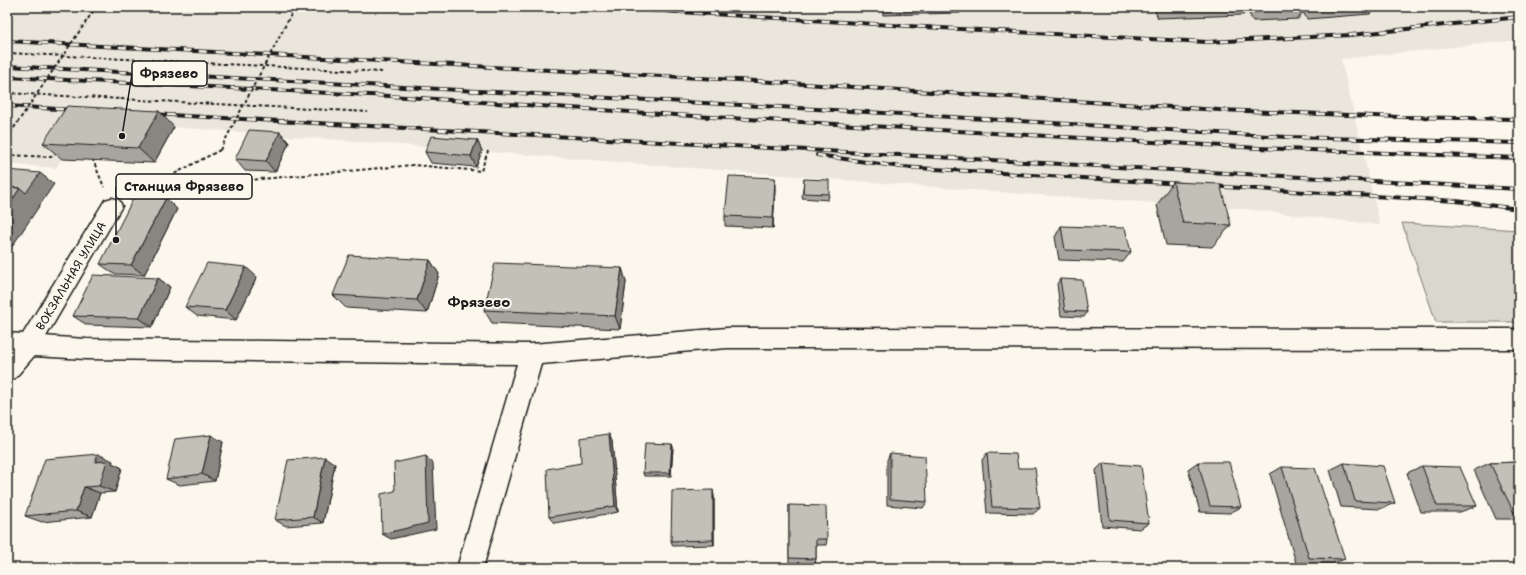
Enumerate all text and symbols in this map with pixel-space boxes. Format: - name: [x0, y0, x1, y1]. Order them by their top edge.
- callout: Фрязево: [132, 61, 207, 86]
- text: Фрязево: [140, 65, 198, 82]
- callout: Станция Фрязево: [116, 174, 252, 199]
- text: Станция Фрязево: [124, 178, 244, 195]
- street label: ВОКЗАЛЬНАЯ УЛИЦА: [32, 218, 110, 333]
- district label: Фрязево: [448, 293, 510, 311]

